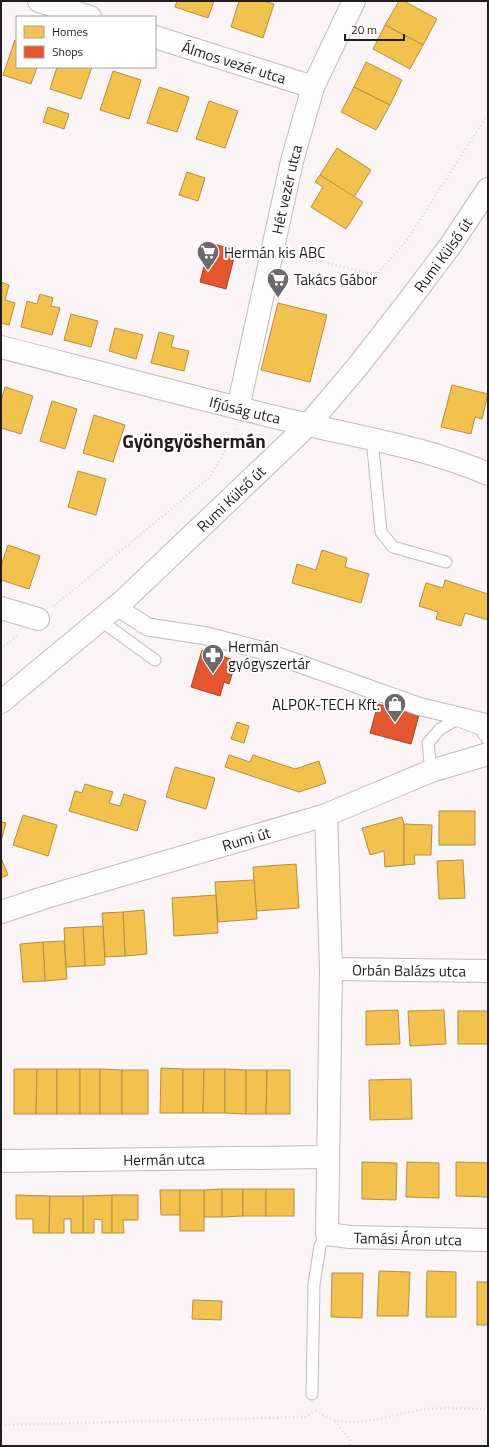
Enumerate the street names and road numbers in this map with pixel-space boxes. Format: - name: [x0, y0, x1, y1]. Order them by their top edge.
- street label: Álmos vezér utca: [179, 35, 290, 89]
- street label: Hét vezér utca: [265, 141, 308, 236]
- street label: Rumi Külső út: [408, 212, 478, 297]
- street label: Ifjúság utca: [207, 390, 284, 430]
- street label: Rumi Külső út: [191, 460, 271, 537]
- street label: Rumi út: [219, 820, 274, 856]
- street label: Orbán Balázs utca: [352, 958, 467, 982]
- street label: Hermán utca: [123, 1147, 205, 1171]
- street label: Tamási Áron utca: [353, 1226, 463, 1251]

